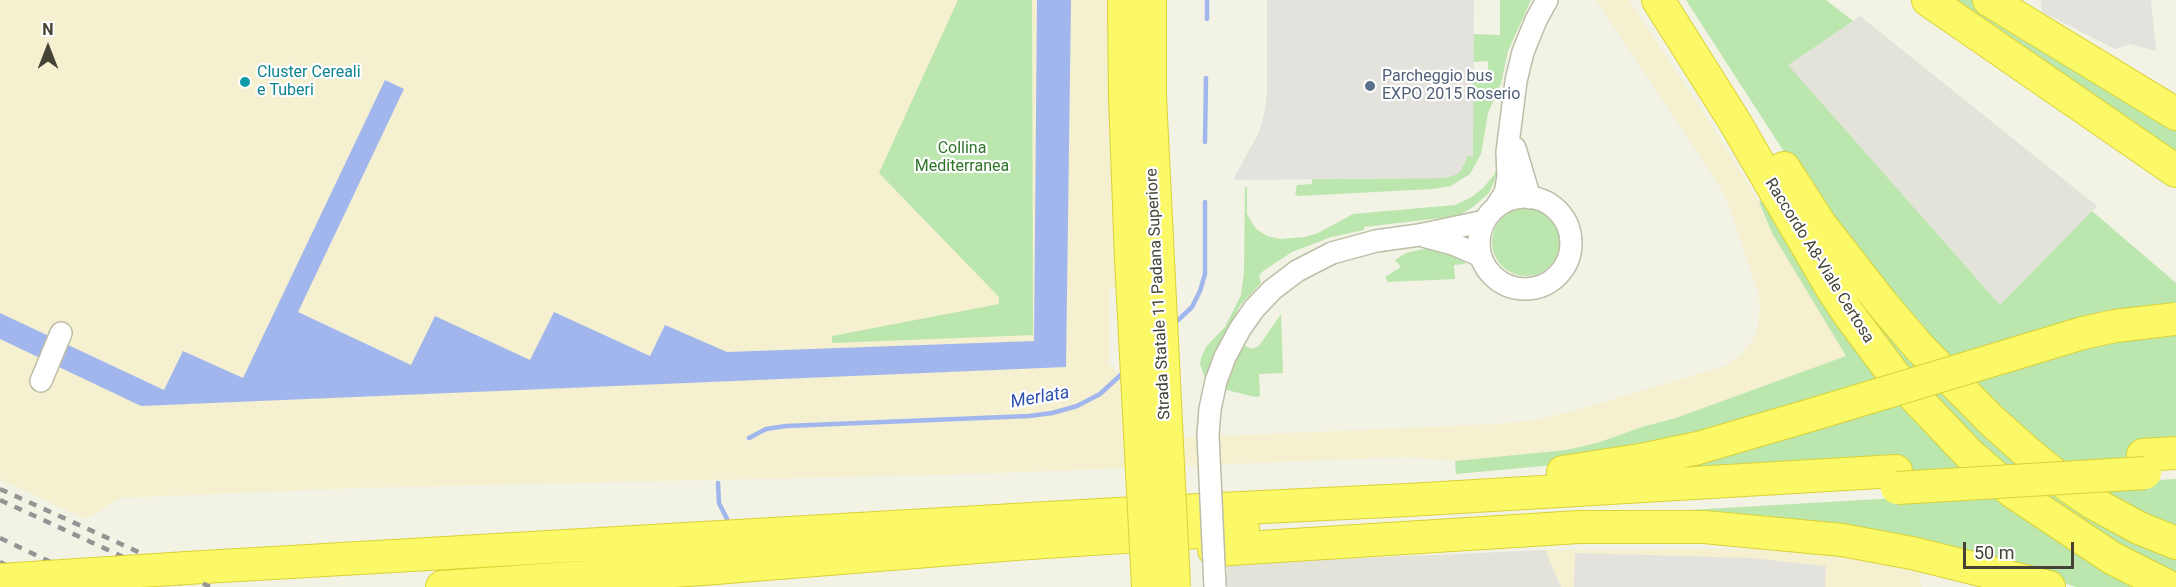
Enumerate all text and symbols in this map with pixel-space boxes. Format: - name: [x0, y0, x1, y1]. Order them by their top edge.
- north arrow: [18, 18, 78, 78]
- text: N: [42, 20, 54, 39]
- place label: Cluster Cereali e Tuberi: [257, 63, 361, 101]
- place label: Parcheggio bus EXPO 2015 Roserio: [1382, 67, 1520, 105]
- marker: Cluster Cereali e Tuberi: [238, 75, 252, 89]
- marker: Parcheggio bus EXPO 2015 Roserio: [1363, 79, 1377, 93]
- park label: Collina Mediterranea: [915, 139, 1009, 177]
- street label: Strada Statale 11 Padana Superiore: [1143, 168, 1175, 420]
- street label: Raccordo A8-Viale Certosa: [1760, 175, 1878, 347]
- water label: Merlata: [1009, 382, 1071, 414]
- scale bar: [1966, 530, 2077, 568]
- text: 50 m: [1974, 542, 2014, 563]

